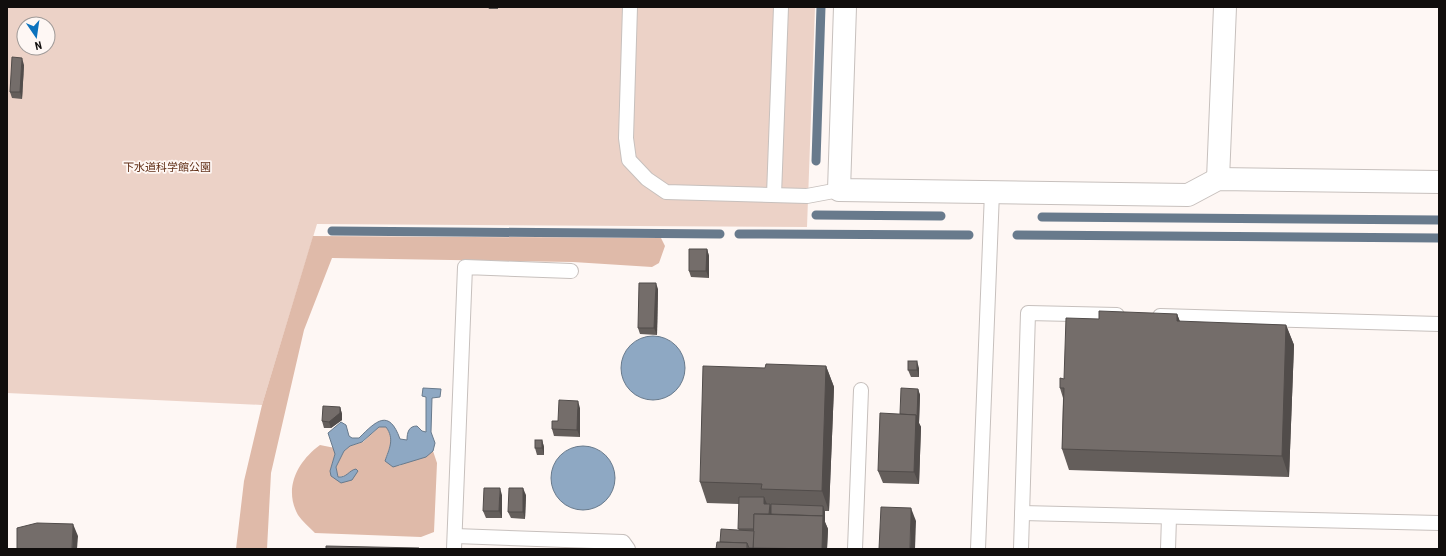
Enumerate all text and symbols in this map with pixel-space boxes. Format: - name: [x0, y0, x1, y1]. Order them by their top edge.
- north arrow: [16, 16, 56, 56]
- text: N: [33, 38, 43, 52]
- park label: 下水道科学館公園: [123, 161, 211, 174]

